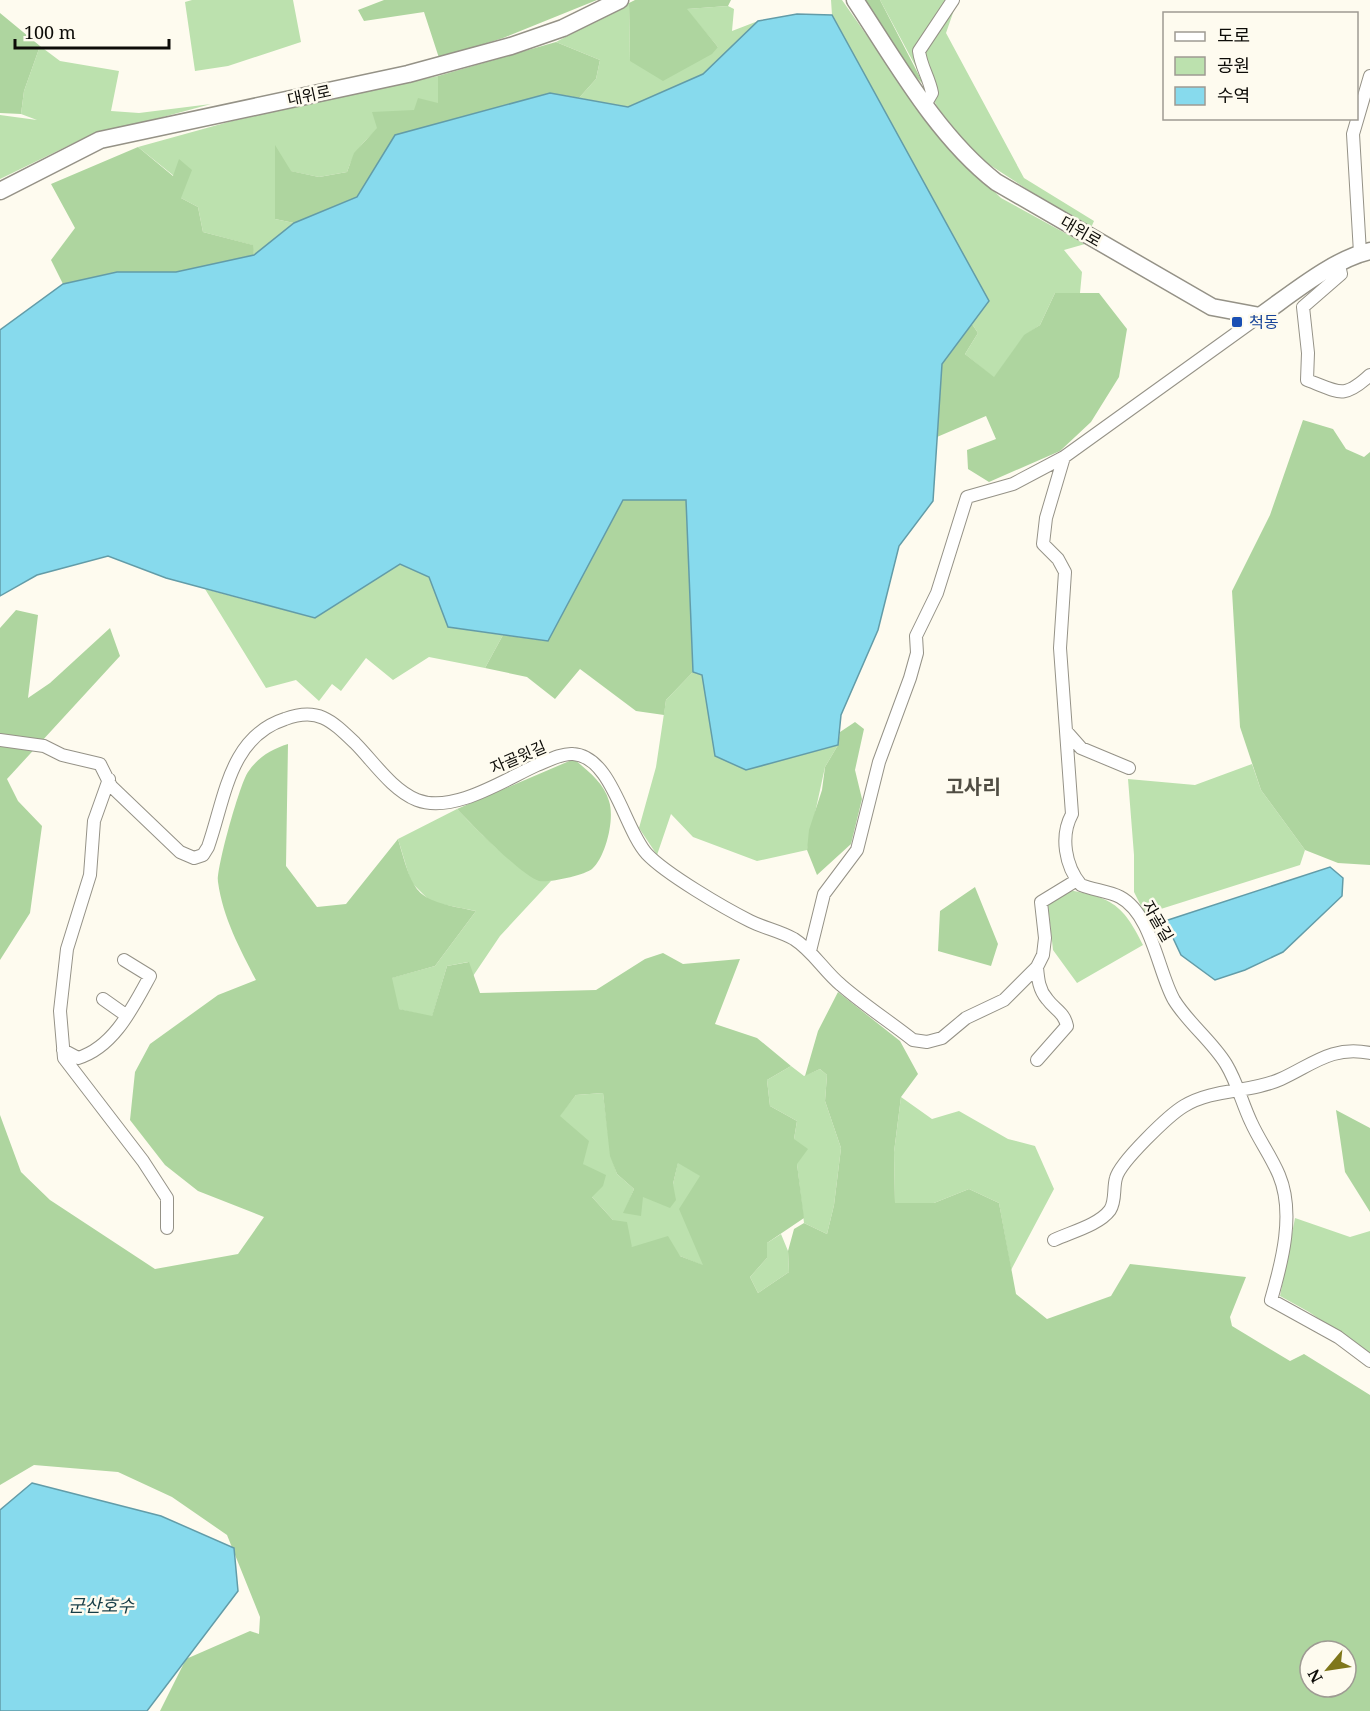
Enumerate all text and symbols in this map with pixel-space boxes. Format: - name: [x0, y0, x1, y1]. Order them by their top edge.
- scale bar: [15, 12, 170, 50]
- legend: [1163, 12, 1358, 120]
- text: 100 m: [24, 20, 76, 44]
- text: 도로: [1217, 23, 1250, 47]
- text: 공원: [1217, 53, 1250, 77]
- street label: 대위로: [285, 80, 333, 110]
- text: 수역: [1217, 83, 1250, 107]
- street label: 대위로: [1056, 210, 1106, 252]
- place label: 척동: [1249, 311, 1279, 333]
- marker: 척동: [1230, 315, 1244, 329]
- street label: 자골윗길: [487, 735, 549, 779]
- district label: 고사리: [945, 773, 1001, 800]
- street label: 자골길: [1137, 896, 1179, 946]
- water label: 군산호수: [68, 1593, 136, 1617]
- north arrow: [1298, 1639, 1358, 1699]
- text: N: [1302, 1665, 1328, 1687]

